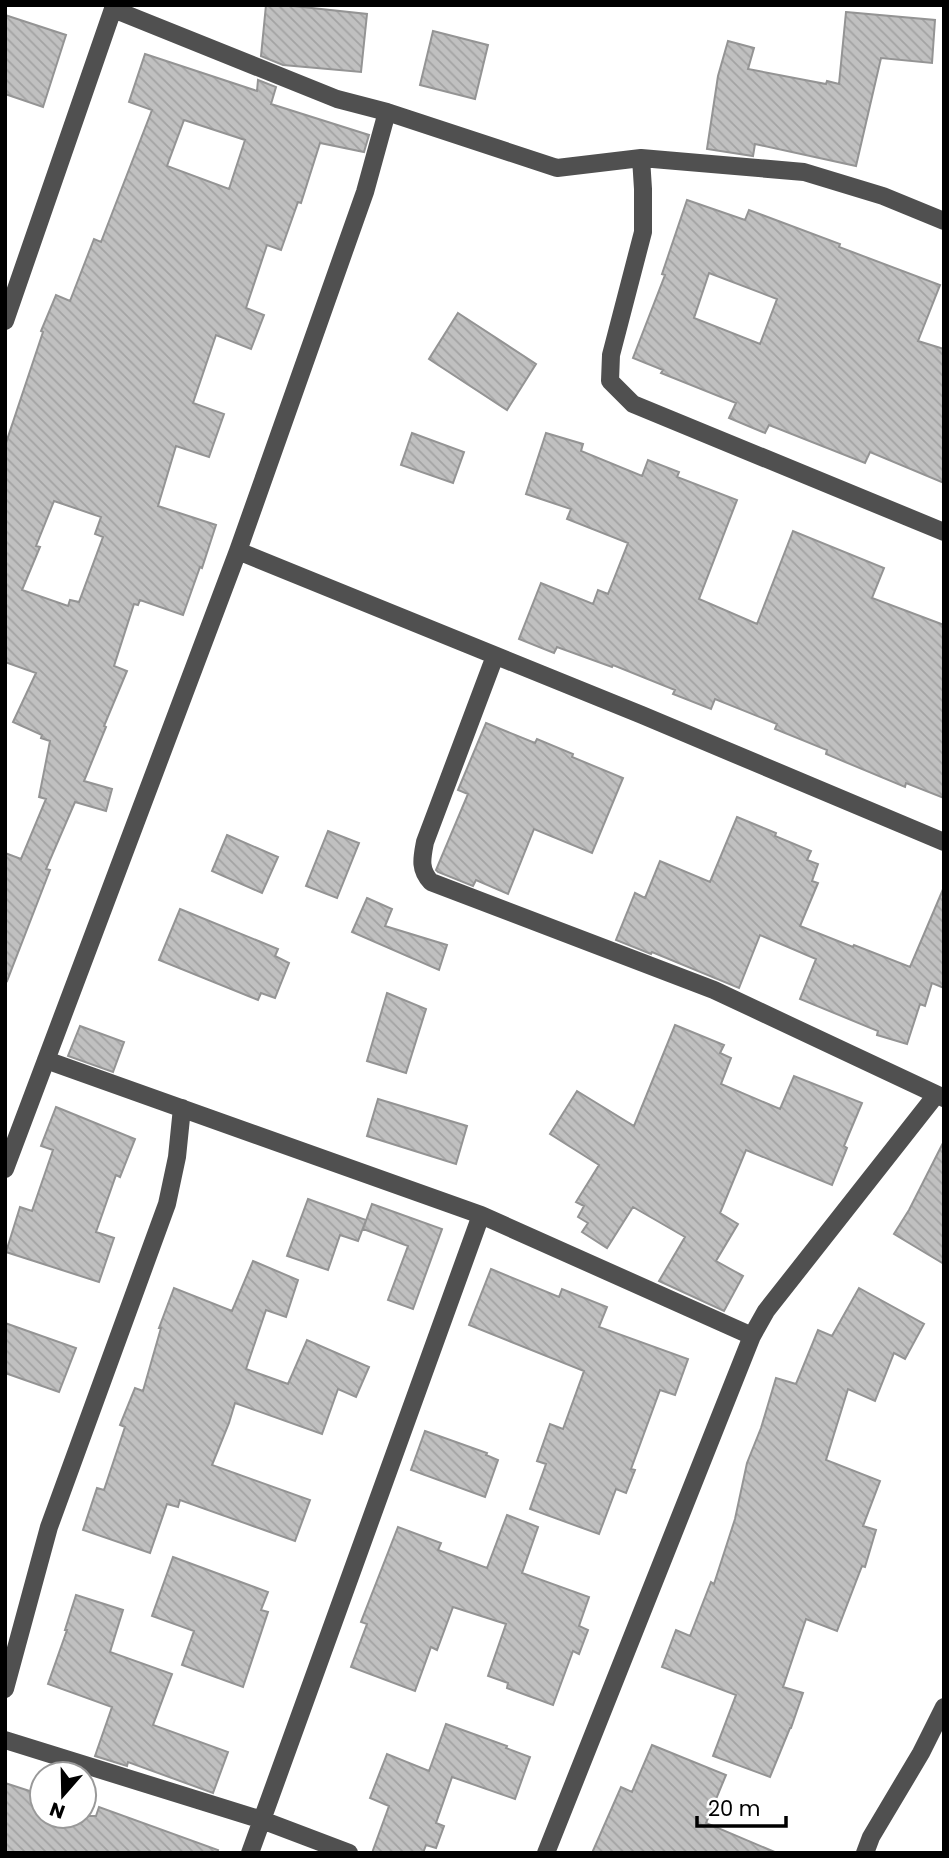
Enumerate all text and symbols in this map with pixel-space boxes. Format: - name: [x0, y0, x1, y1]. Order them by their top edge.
- north arrow: [28, 1760, 98, 1830]
- scale bar: [697, 1784, 786, 1828]
- text: 20 m: [708, 1794, 761, 1823]
- text: N: [46, 1795, 69, 1826]

